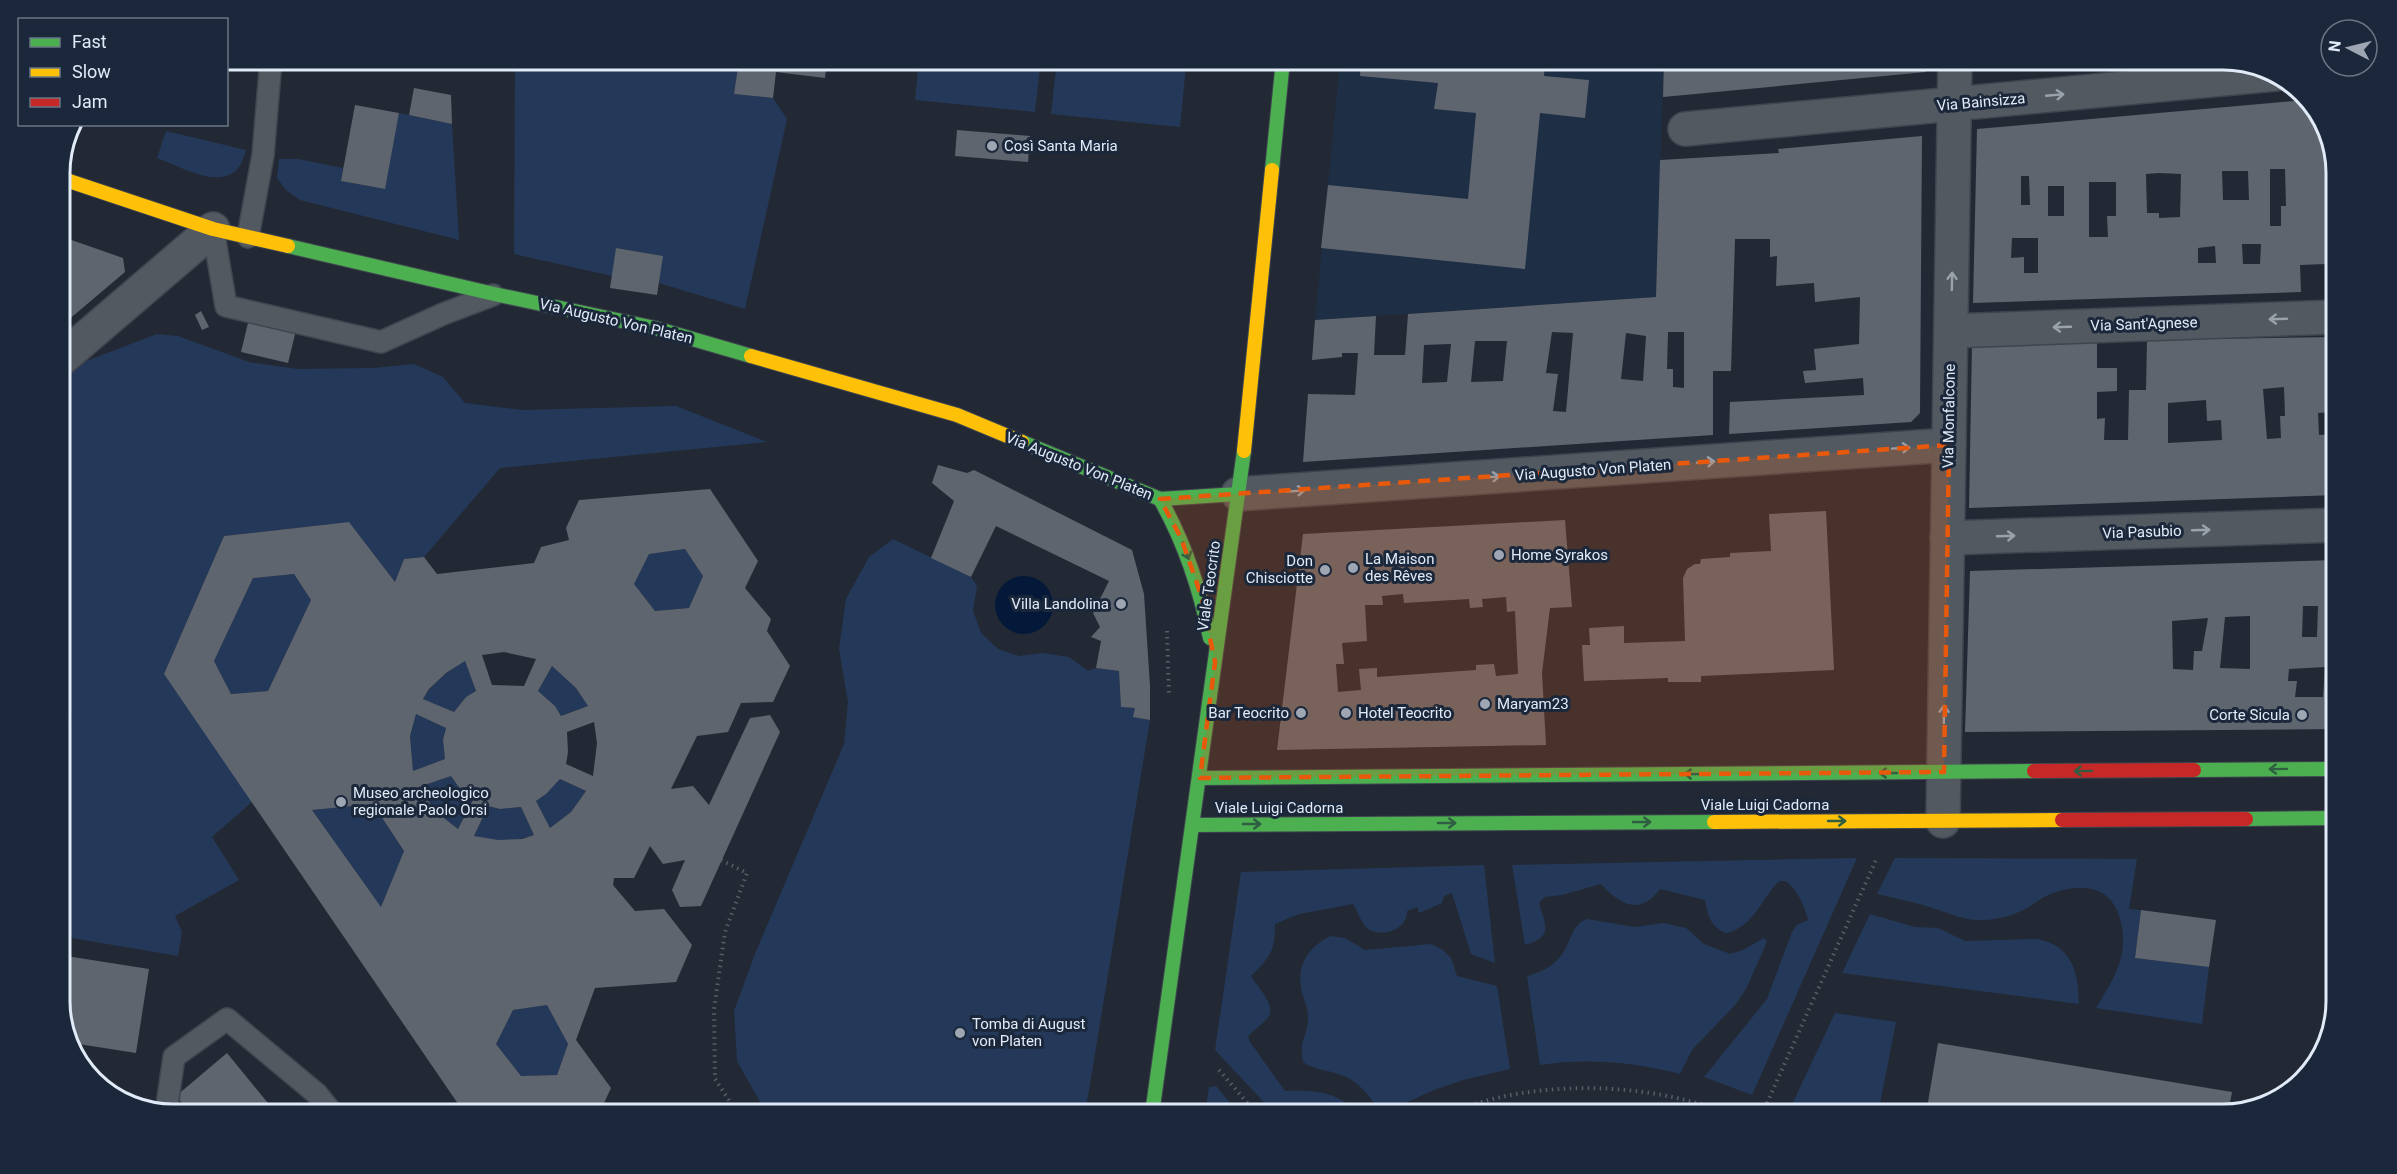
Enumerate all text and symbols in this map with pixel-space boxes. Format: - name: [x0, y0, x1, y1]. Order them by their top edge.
- legend: [18, 18, 228, 126]
- north arrow: [2319, 18, 2379, 78]
- text: Fast: [72, 31, 107, 52]
- text: N: [2324, 39, 2345, 53]
- text: Slow: [72, 61, 111, 82]
- street label: Via Bainsizza: [1936, 89, 2026, 115]
- one-way arrow: [2044, 89, 2064, 100]
- text: Jam: [72, 91, 108, 112]
- place label: Così Santa Maria: [1004, 137, 1118, 155]
- marker: Così Santa Maria: [985, 139, 999, 153]
- one-way arrow: [1946, 272, 1958, 292]
- street label: Via Augusto Von Platen: [538, 295, 694, 347]
- street label: Via Sant'Agnese: [2090, 313, 2198, 335]
- one-way arrow: [2269, 314, 2289, 325]
- one-way arrow: [2053, 321, 2073, 332]
- street label: Via Monfalcone: [1939, 363, 1959, 468]
- street label: Via Augusto Von Platen: [1003, 428, 1155, 504]
- one-way arrow: [1890, 442, 1910, 453]
- street label: Via Augusto Von Platen: [1514, 456, 1672, 484]
- one-way arrow: [1696, 456, 1716, 467]
- one-way arrow: [1480, 471, 1500, 482]
- one-way arrow: [1286, 485, 1306, 496]
- street label: Via Pasubio: [2102, 522, 2182, 542]
- one-way arrow: [2190, 524, 2210, 535]
- one-way arrow: [1995, 531, 2015, 542]
- street label: Viale Teocrito: [1194, 540, 1224, 632]
- one-way arrow: [1182, 541, 1193, 560]
- place label: Home Syrakos: [1511, 546, 1608, 564]
- marker: Home Syrakos: [1492, 548, 1506, 562]
- place label: La Maison des Rêves: [1365, 550, 1434, 585]
- place label: Don Chisciotte: [1246, 552, 1313, 587]
- marker: La Maison des Rêves: [1346, 561, 1360, 575]
- marker: Don Chisciotte: [1318, 563, 1332, 577]
- place label: Villa Landolina: [1011, 595, 1109, 613]
- marker: Villa Landolina: [1114, 597, 1128, 611]
- place label: Maryam23: [1497, 695, 1569, 713]
- marker: Maryam23: [1478, 697, 1492, 711]
- place label: Bar Teocrito: [1208, 704, 1289, 722]
- place label: Hotel Teocrito: [1358, 704, 1452, 722]
- one-way arrow: [1939, 704, 1950, 724]
- marker: Bar Teocrito: [1294, 706, 1308, 720]
- marker: Hotel Teocrito: [1339, 706, 1353, 720]
- place label: Corte Sicula: [2209, 706, 2290, 724]
- marker: Corte Sicula: [2295, 708, 2309, 722]
- one-way arrow: [2269, 763, 2289, 775]
- one-way arrow: [2074, 765, 2094, 777]
- one-way arrow: [1879, 767, 1899, 779]
- one-way arrow: [1684, 768, 1704, 780]
- place label: Museo archeologico regionale Paolo Orsi: [353, 784, 489, 819]
- marker: Museo archeologico regionale Paolo Orsi: [334, 795, 348, 809]
- street label: Viale Luigi Cadorna: [1701, 796, 1829, 814]
- street label: Viale Luigi Cadorna: [1215, 799, 1343, 817]
- one-way arrow: [1826, 815, 1846, 827]
- one-way arrow: [1631, 816, 1651, 828]
- one-way arrow: [1436, 817, 1456, 829]
- one-way arrow: [1241, 818, 1261, 830]
- place label: Tomba di August von Platen: [972, 1015, 1085, 1050]
- marker: Tomba di August von Platen: [953, 1026, 967, 1040]

